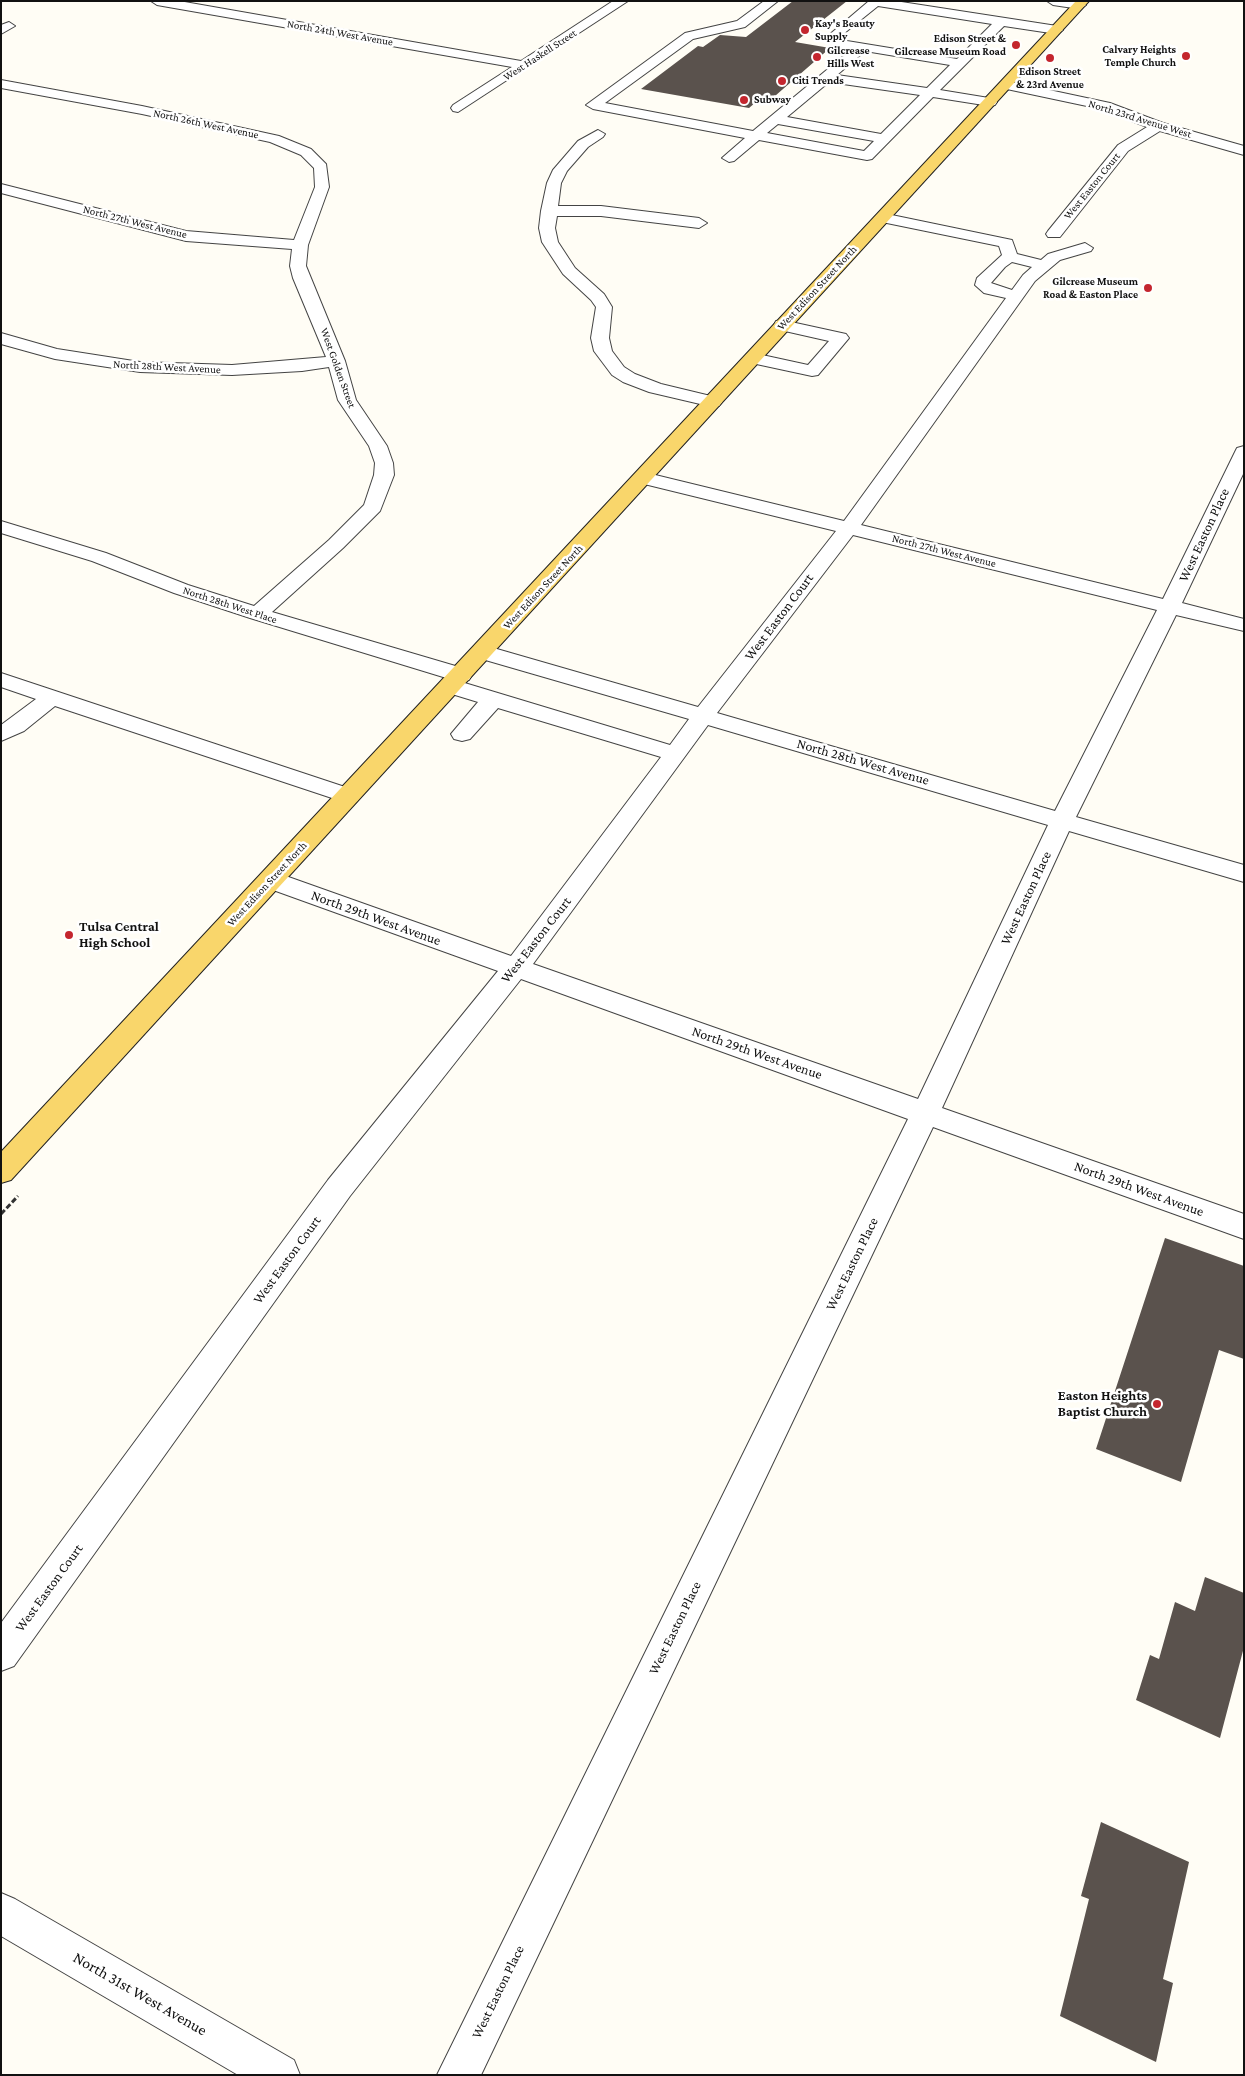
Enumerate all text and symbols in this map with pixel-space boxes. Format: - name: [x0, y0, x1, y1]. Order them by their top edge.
- street label: North 24th West Avenue: [286, 17, 394, 49]
- place label: Kay's Beauty Supply: [815, 17, 875, 43]
- marker: Kay's Beauty Supply: [799, 24, 811, 36]
- street label: West Haskell Street: [501, 26, 579, 84]
- place label: Edison Street & Gilcrease Museum Road: [895, 32, 1006, 58]
- marker: Edison Street & Gilcrease Museum Road: [1010, 39, 1022, 51]
- place label: Calvary Heights Temple Church: [1102, 43, 1176, 69]
- place label: Gilcrease Hills West: [827, 44, 874, 70]
- marker: Calvary Heights Temple Church: [1180, 50, 1192, 62]
- marker: Gilcrease Hills West: [811, 51, 823, 63]
- marker: Edison Street & 23rd Avenue: [1044, 52, 1056, 64]
- place label: Edison Street & 23rd Avenue: [1016, 65, 1084, 91]
- place label: Citi Trends: [792, 74, 844, 88]
- marker: Citi Trends: [776, 75, 788, 87]
- place label: Subway: [754, 93, 791, 107]
- marker: Subway: [738, 94, 750, 106]
- street label: North 23rd Avenue West: [1087, 97, 1193, 141]
- street label: North 26th West Avenue: [152, 106, 260, 142]
- street label: West Easton Court: [1061, 150, 1123, 222]
- street label: North 27th West Avenue: [82, 203, 188, 241]
- street label: West Edison Street North: [774, 243, 860, 333]
- place label: Gilcrease Museum Road & Easton Place: [1043, 275, 1138, 301]
- marker: Gilcrease Museum Road & Easton Place: [1142, 282, 1154, 294]
- street label: West Golden Street: [317, 326, 359, 410]
- street label: North 28th West Avenue: [113, 358, 221, 376]
- street label: West Easton Place: [1175, 485, 1233, 585]
- street label: North 27th West Avenue: [891, 532, 997, 570]
- street label: West Edison Street North: [500, 542, 586, 632]
- street label: West Easton Court: [741, 570, 817, 664]
- street label: North 28th West Place: [181, 584, 279, 626]
- street label: North 28th West Avenue: [795, 735, 931, 789]
- street label: West Edison Street North: [224, 839, 310, 929]
- street label: West Easton Place: [997, 848, 1055, 948]
- street label: North 29th West Avenue: [309, 887, 443, 949]
- street label: West Easton Court: [497, 894, 575, 986]
- place label: Tulsa Central High School: [79, 919, 159, 952]
- marker: Tulsa Central High School: [63, 929, 75, 941]
- street label: North 29th West Avenue: [690, 1023, 824, 1083]
- street label: North 29th West Avenue: [1072, 1158, 1206, 1220]
- street label: West Easton Court: [249, 1213, 325, 1307]
- street label: West Easton Place: [822, 1215, 882, 1313]
- place label: Easton Heights Baptist Church: [1058, 1388, 1147, 1420]
- marker: Easton Heights Baptist Church: [1151, 1398, 1163, 1410]
- street label: West Easton Court: [11, 1541, 87, 1635]
- street label: West Easton Place: [645, 1579, 705, 1677]
- street label: West Easton Place: [468, 1943, 528, 2041]
- street label: North 31st West Avenue: [70, 1948, 210, 2040]

